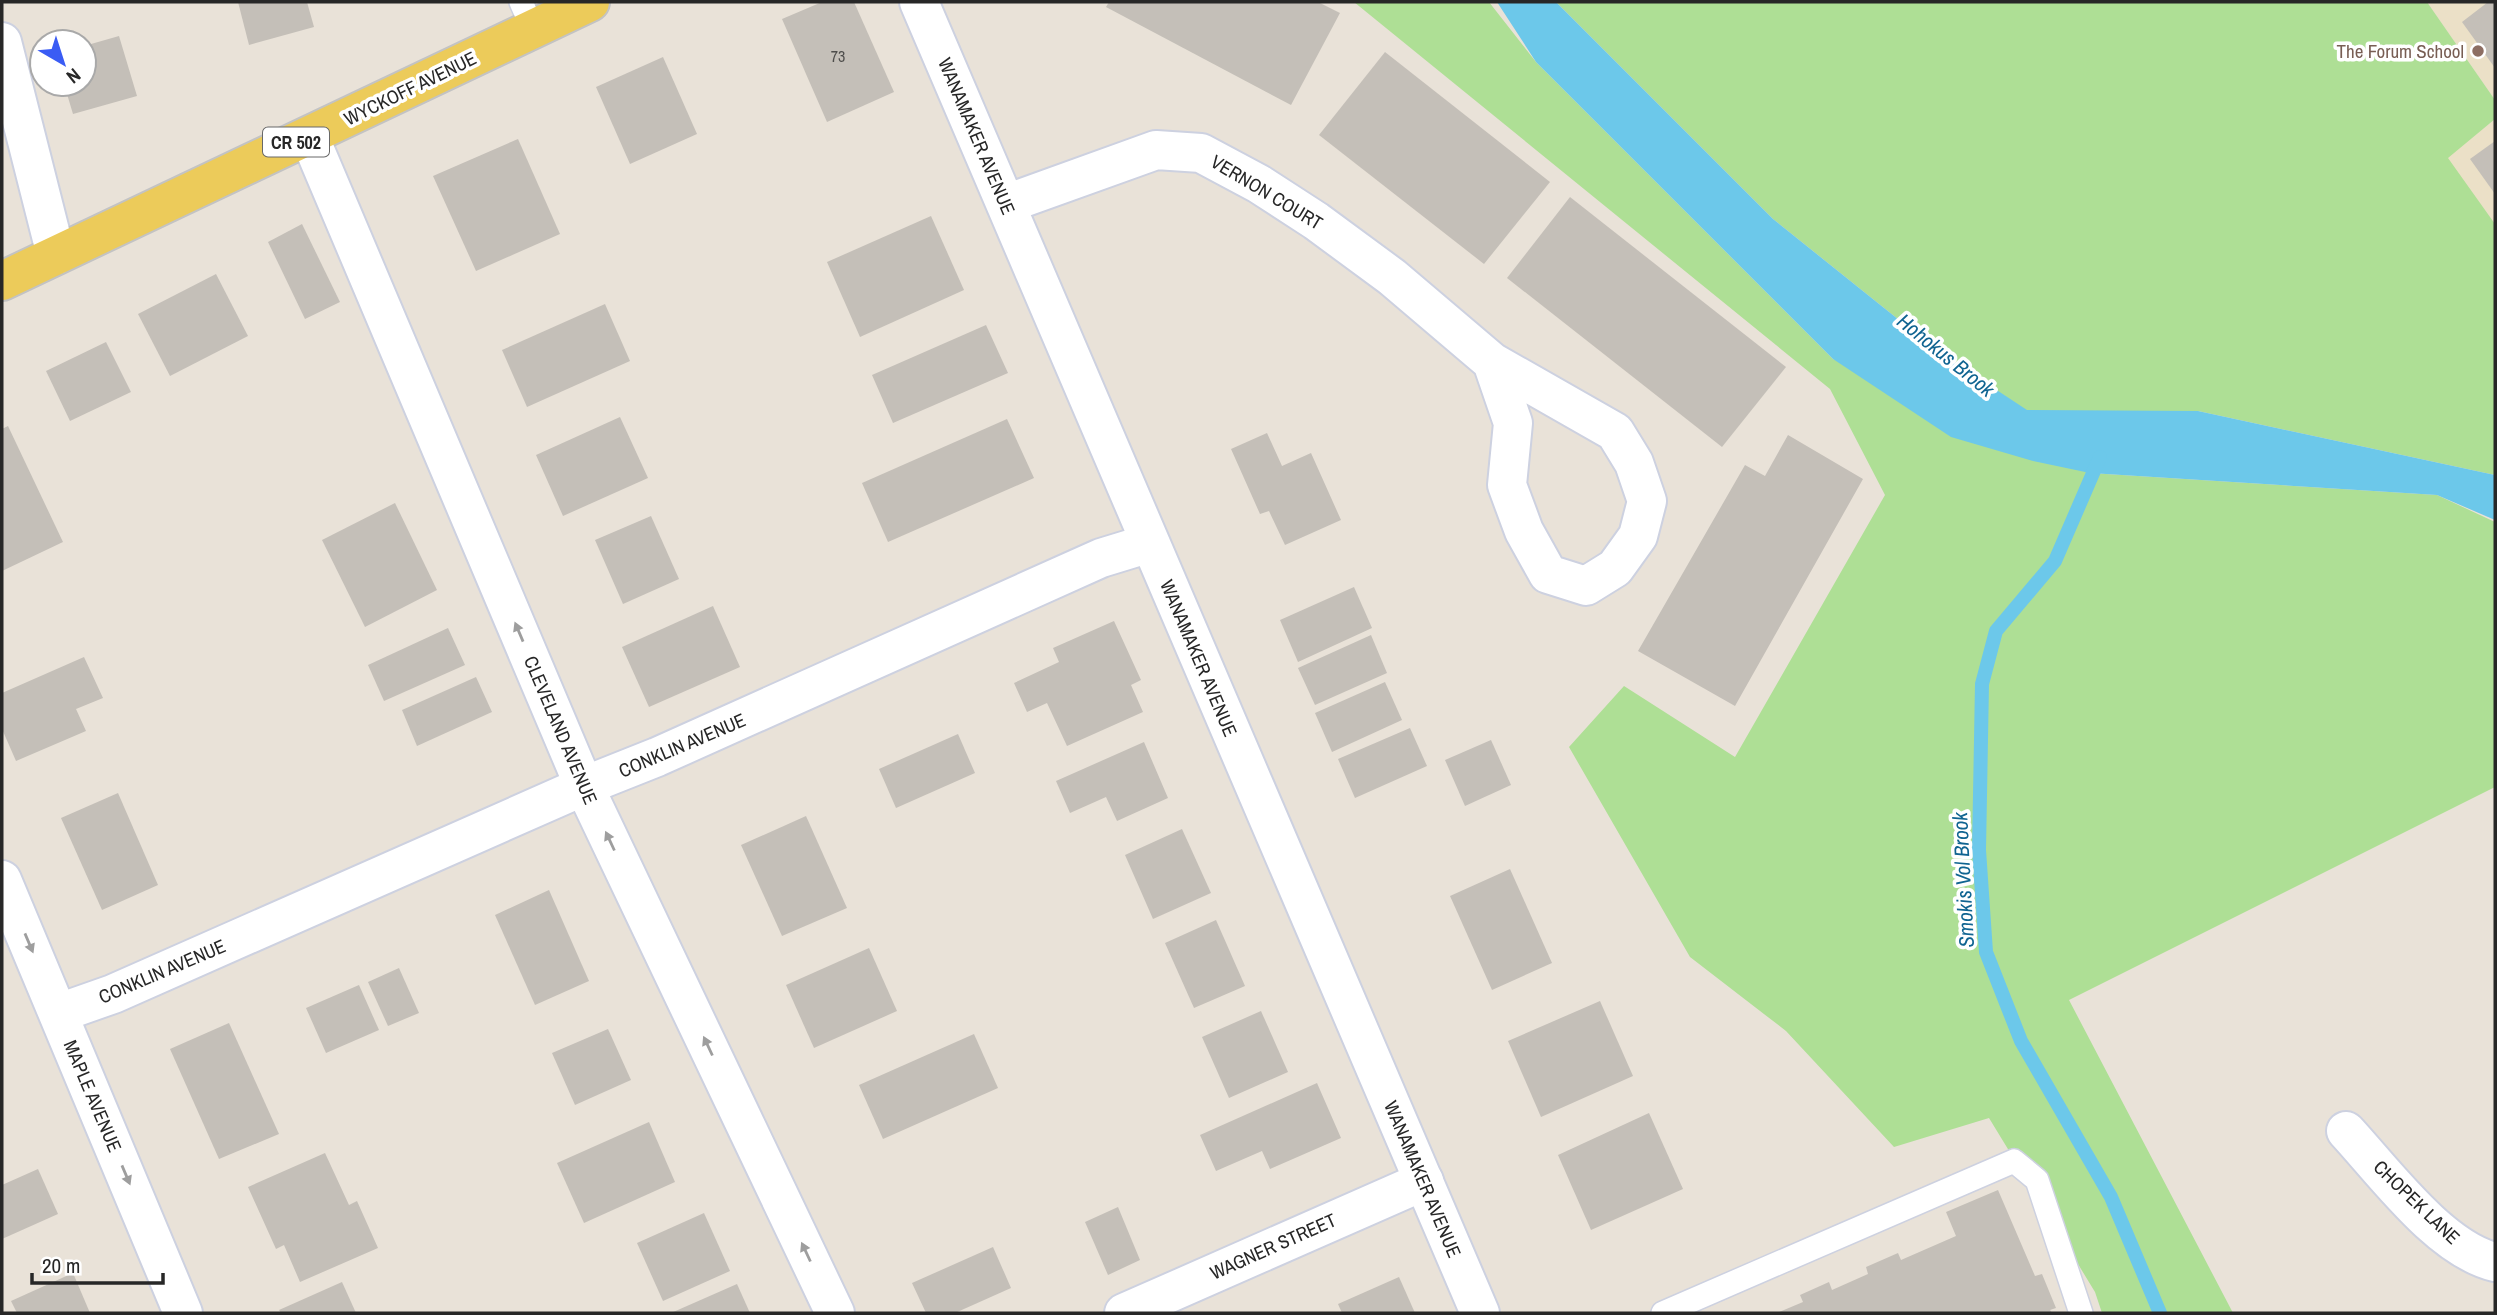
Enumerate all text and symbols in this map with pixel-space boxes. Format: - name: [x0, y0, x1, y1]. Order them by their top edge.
- north arrow: [28, 28, 98, 98]
- place label: The Forum School: [2337, 38, 2464, 64]
- marker: The Forum School: [2470, 43, 2486, 59]
- street label: WYCKOFF AVENUE: [339, 45, 481, 131]
- house number: 73: [831, 45, 845, 67]
- street label: WANAMAKER AVENUE: [932, 54, 1022, 218]
- text: N: [61, 63, 86, 90]
- road number: CR 502: [263, 127, 329, 156]
- street label: VERNON COURT: [1206, 148, 1328, 236]
- water label: Hohokus Brook: [1891, 307, 2002, 404]
- street label: WANAMAKER AVENUE: [1154, 576, 1244, 740]
- one-way arrow: [514, 622, 525, 643]
- street label: CLEVELAND AVENUE: [518, 652, 604, 808]
- street label: CONKLIN AVENUE: [614, 707, 750, 783]
- water label: Smokis Vol Brook: [1945, 810, 1981, 949]
- one-way arrow: [605, 831, 616, 851]
- one-way arrow: [23, 932, 34, 953]
- street label: CONKLIN AVENUE: [94, 933, 230, 1009]
- street label: MAPLE AVENUE: [58, 1036, 128, 1156]
- one-way arrow: [702, 1036, 714, 1056]
- street label: WANAMAKER AVENUE: [1378, 1097, 1468, 1261]
- street label: CHOPEK LANE: [2368, 1154, 2466, 1250]
- one-way arrow: [120, 1165, 132, 1185]
- street label: WAGNER STREET: [1206, 1206, 1341, 1285]
- scale bar: [32, 1242, 163, 1286]
- one-way arrow: [800, 1242, 812, 1262]
- text: 20 m: [42, 1251, 80, 1280]

